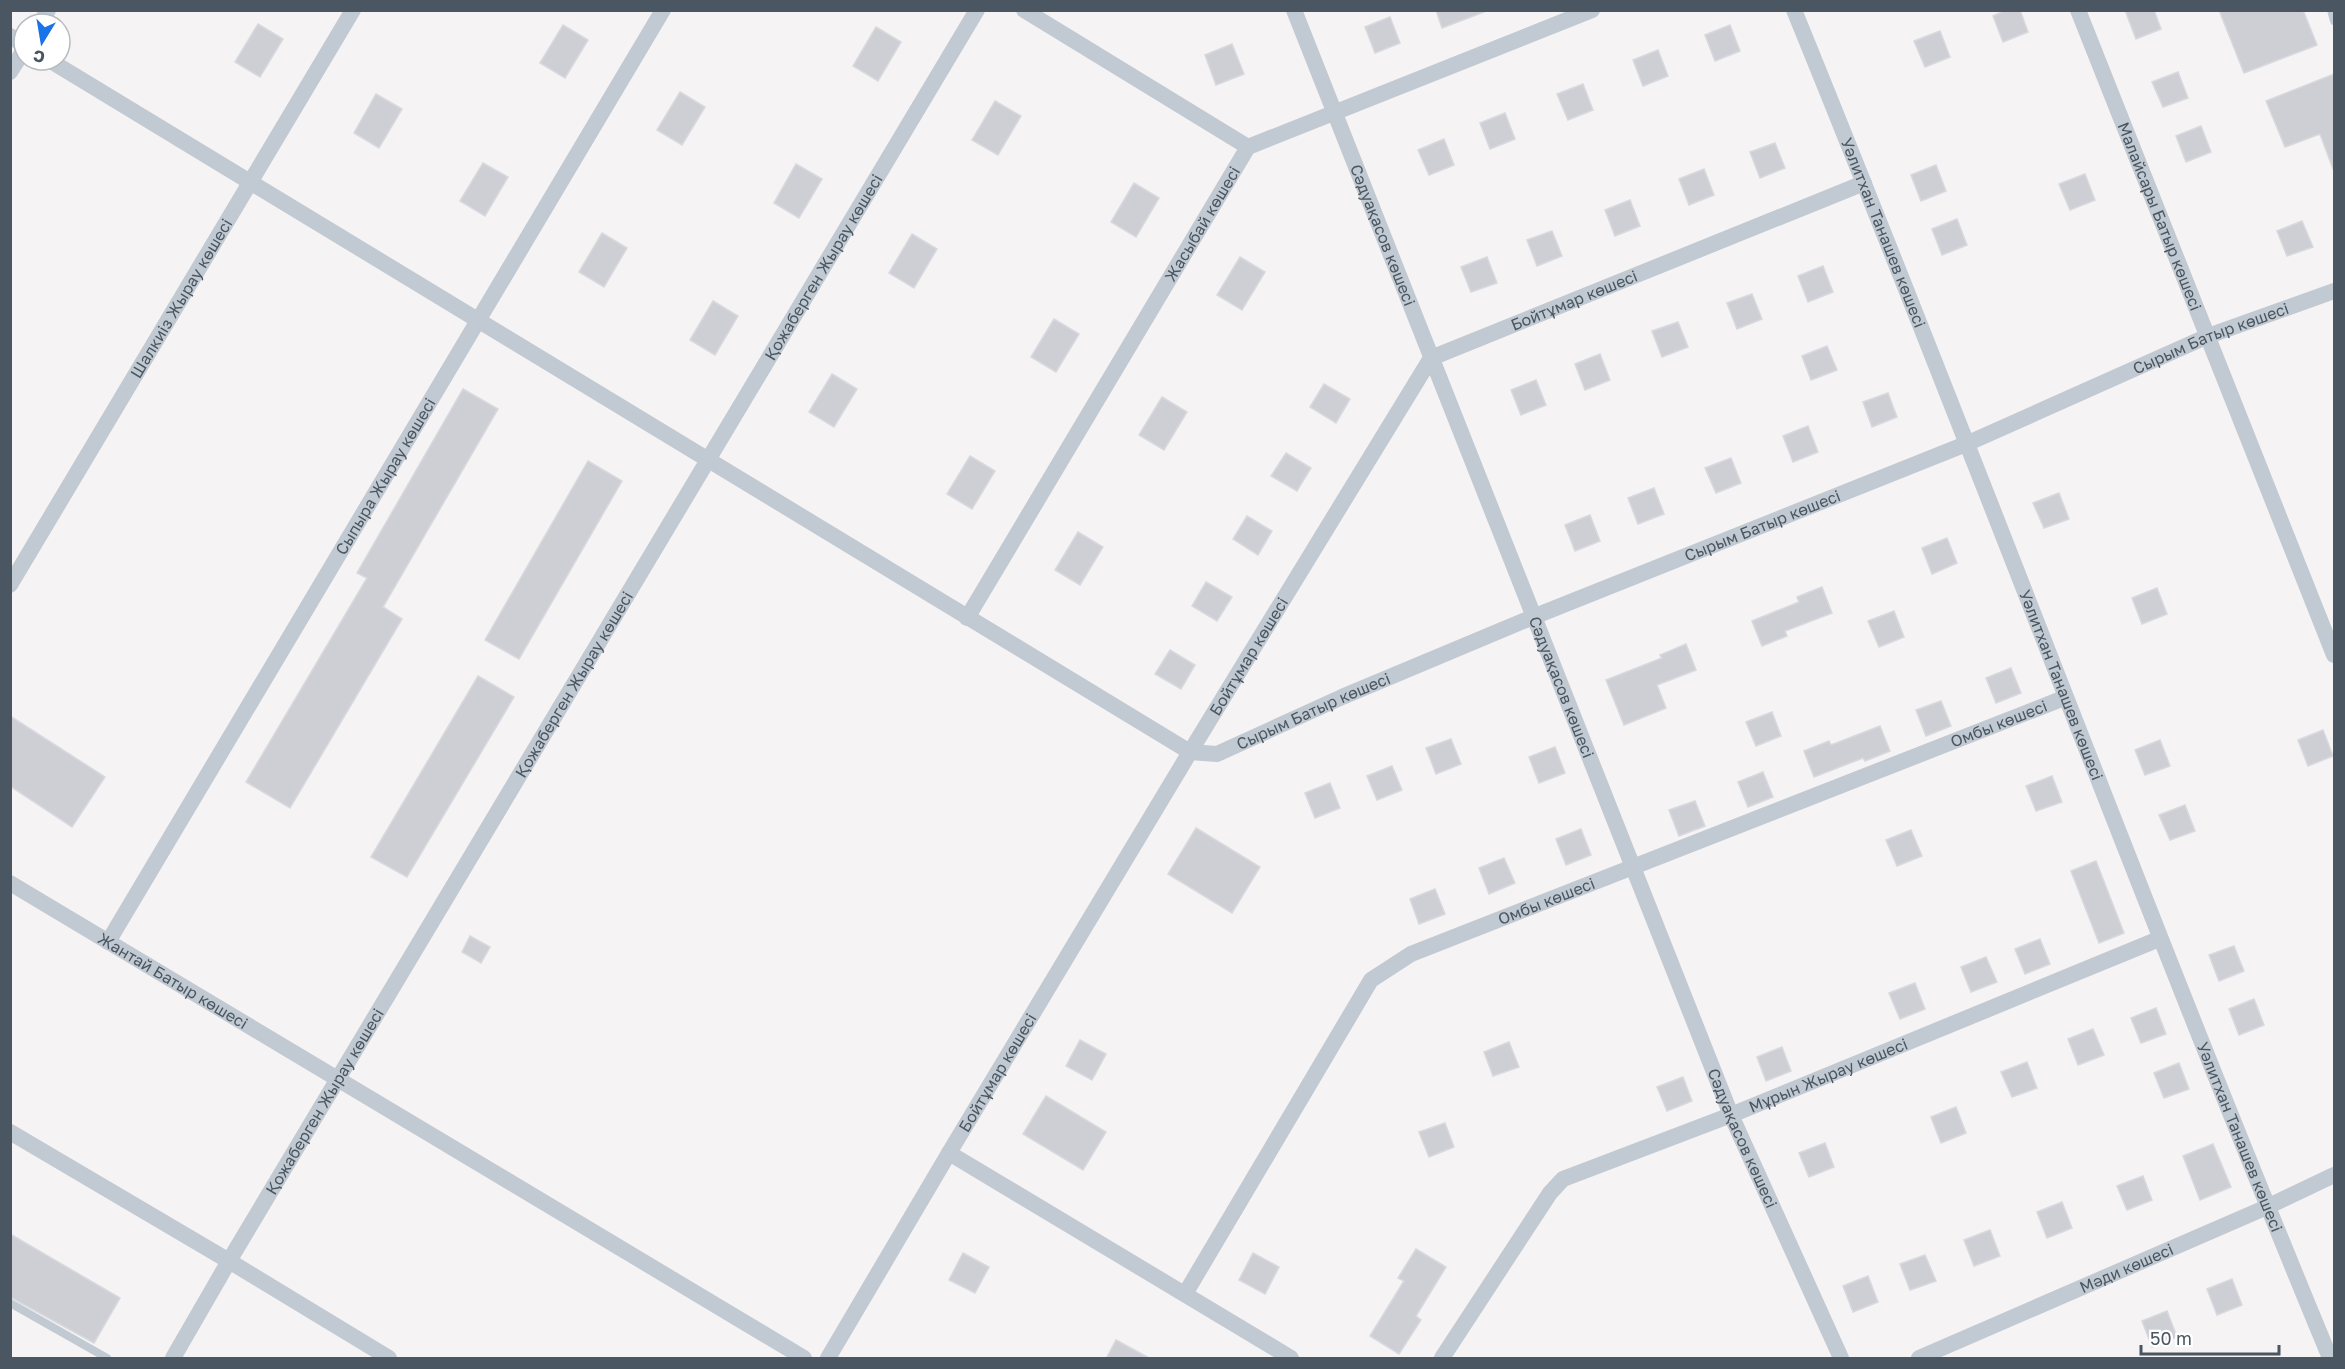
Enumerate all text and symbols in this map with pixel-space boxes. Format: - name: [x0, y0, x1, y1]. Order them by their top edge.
- north arrow: [12, 12, 72, 72]
- text: С: [32, 46, 47, 68]
- street label: Малайсары Батыр көшесі: [2114, 119, 2206, 313]
- street label: Уәлитхан Танашев көшесі: [1837, 135, 1930, 331]
- street label: Сәдуақасов көшесі: [1346, 161, 1420, 309]
- street label: Жасыбай көшесі: [1160, 163, 1244, 285]
- street label: Қожаберген Жырау көшесі: [760, 170, 887, 364]
- street label: Шалкиіз Жырау көшесі: [126, 215, 236, 381]
- street label: Бойтұмар көшесі: [1508, 266, 1640, 335]
- street label: Сырым Батыр көшесі: [2130, 298, 2291, 378]
- street label: Сыпыра Жырау көшесі: [331, 394, 440, 558]
- street label: Сырым Батыр көшесі: [1681, 485, 1843, 565]
- street label: Уәлитхан Танашев көшесі: [2015, 587, 2108, 783]
- street label: Қожаберген Жырау көшесі: [511, 588, 637, 781]
- street label: Бойтұмар көшесі: [1205, 594, 1292, 719]
- street label: Сәдуақасов көшесі: [1525, 613, 1599, 761]
- street label: Сырым Батыр көшесі: [1233, 668, 1393, 754]
- street label: Омбы көшесі: [1947, 696, 2050, 752]
- street label: Омбы көшесі: [1495, 873, 1598, 929]
- street label: Жантай Батыр көшесі: [95, 928, 252, 1033]
- street label: Қожаберген Жырау көшесі: [261, 1005, 388, 1198]
- street label: Бойтұмар көшесі: [954, 1009, 1041, 1135]
- street label: Мұрын Жырау көшесі: [1746, 1034, 1910, 1117]
- street label: Уәлитхан Танашев көшесі: [2193, 1039, 2287, 1235]
- street label: Сәдуақасов көшесі: [1703, 1065, 1782, 1211]
- street label: Мәди көшесі: [2076, 1239, 2176, 1297]
- scale bar: [2141, 1318, 2279, 1356]
- text: 50 m: [2150, 1327, 2192, 1349]

